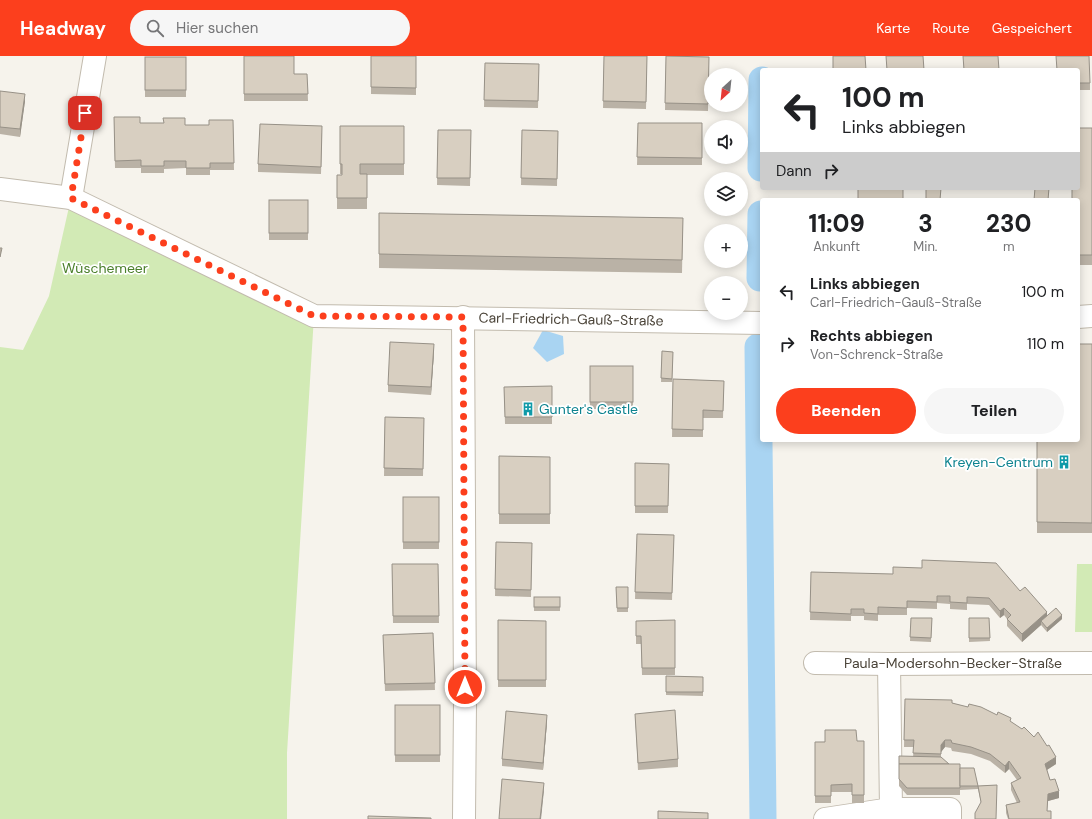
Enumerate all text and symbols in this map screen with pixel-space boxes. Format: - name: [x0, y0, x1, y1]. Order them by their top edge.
- search box: [130, 10, 410, 46]
- text: Headway: [20, 16, 106, 41]
- icon: search: [144, 17, 166, 39]
- text: Hier suchen: [176, 18, 258, 38]
- text: Karte: [876, 19, 910, 37]
- text: Route: [932, 19, 970, 37]
- text: Gespeichert: [992, 19, 1072, 37]
- north arrow: [704, 68, 748, 112]
- map controls: [704, 68, 748, 320]
- text: 100 m: [842, 79, 925, 116]
- icon: left: [776, 84, 828, 136]
- pin: [68, 96, 102, 130]
- icon: arrive: [74, 102, 96, 124]
- text: Links abbiegen: [842, 115, 966, 139]
- button: sound: [704, 120, 748, 164]
- icon: right: [820, 160, 842, 182]
- text: Dann: [776, 161, 812, 181]
- button: layers: [704, 172, 748, 216]
- text: 11:09: [809, 208, 865, 239]
- text: 3: [918, 208, 933, 239]
- text: 230: [986, 208, 1031, 239]
- button: +: [704, 224, 748, 268]
- text: Ankunft: [813, 238, 860, 255]
- text: Min.: [913, 238, 937, 255]
- text: m: [1003, 238, 1015, 255]
- park label: Wüschemeer: [62, 259, 148, 277]
- text: Links abbiegen: [810, 274, 920, 294]
- button: −: [704, 276, 748, 320]
- icon: left: [776, 281, 798, 303]
- text: 100 m: [1021, 282, 1064, 302]
- text: Carl-Friedrich-Gauß-Straße: [810, 294, 982, 311]
- street label: Carl-Friedrich-Gauß-Straße: [478, 308, 664, 330]
- text: Rechts abbiegen: [810, 326, 933, 346]
- icon: right: [776, 333, 798, 355]
- text: 110 m: [1027, 334, 1064, 354]
- text: Von-Schrenck-Straße: [810, 346, 943, 363]
- button: Beenden: [776, 388, 916, 434]
- button: Teilen: [924, 388, 1064, 434]
- place label: Gunter's Castle: [539, 400, 638, 418]
- building icon: Gunter's Castle: [520, 401, 536, 417]
- place label: Kreyen-Centrum: [944, 453, 1053, 471]
- building icon: Kreyen-Centrum: [1056, 454, 1072, 470]
- street label: Paula-Modersohn-Becker-Straße: [844, 654, 1062, 672]
- position arrow: [444, 666, 486, 708]

